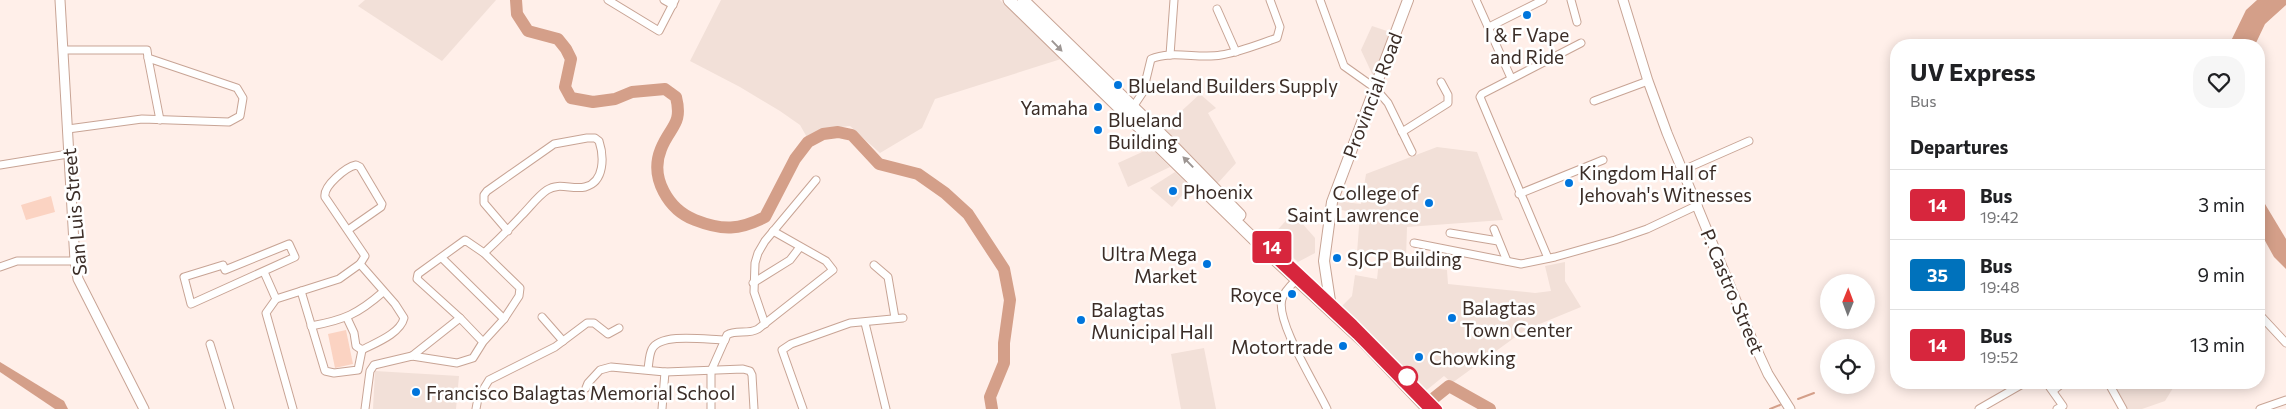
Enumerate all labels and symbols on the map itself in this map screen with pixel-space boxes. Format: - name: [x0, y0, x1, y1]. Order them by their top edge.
- marker: I & F Vape and Ride: [1521, 9, 1533, 21]
- place label: I & F Vape and Ride: [1485, 23, 1569, 68]
- street label: Provincial Road: [1337, 29, 1407, 161]
- one-way arrow: [1051, 40, 1063, 52]
- place label: Blueland Builders Supply: [1128, 74, 1338, 97]
- marker: Blueland Builders Supply: [1112, 79, 1124, 91]
- place label: Yamaha: [1020, 96, 1088, 119]
- marker: Yamaha: [1092, 101, 1104, 113]
- place label: Blueland Building: [1108, 108, 1182, 153]
- marker: Blueland Building: [1092, 124, 1104, 136]
- street label: San Luis Street: [57, 147, 91, 277]
- one-way arrow: [1182, 157, 1194, 169]
- place label: Kingdom Hall of Jehovah's Witnesses: [1579, 161, 1752, 206]
- marker: Kingdom Hall of Jehovah's Witnesses: [1563, 177, 1575, 189]
- place label: Phoenix: [1183, 180, 1253, 203]
- place label: College of Saint Lawrence: [1287, 181, 1419, 226]
- marker: Phoenix: [1167, 185, 1179, 197]
- marker: College of Saint Lawrence: [1423, 197, 1435, 209]
- street label: P. Castro Street: [1696, 225, 1770, 357]
- line badge: 14: [1250, 231, 1294, 263]
- place label: Ultra Mega Market: [1101, 242, 1197, 287]
- place label: SJCP Building: [1347, 247, 1462, 270]
- marker: SJCP Building: [1331, 252, 1343, 264]
- marker: Ultra Mega Market: [1201, 258, 1213, 270]
- north arrow: [1820, 274, 1875, 329]
- place label: Royce: [1230, 283, 1282, 306]
- marker: Royce: [1286, 288, 1298, 300]
- place label: Balagtas Town Center: [1462, 296, 1573, 341]
- place label: Balagtas Municipal Hall: [1091, 298, 1213, 343]
- marker: Balagtas Town Center: [1446, 312, 1458, 324]
- marker: Balagtas Municipal Hall: [1075, 314, 1087, 326]
- place label: Motortrade: [1231, 335, 1333, 358]
- marker: Motortrade: [1337, 340, 1349, 352]
- place label: Chowking: [1429, 346, 1516, 369]
- marker: Chowking: [1413, 351, 1425, 363]
- unlabelled marker: [1396, 366, 1418, 388]
- place label: Francisco Balagtas Memorial School: [426, 381, 735, 404]
- marker: Francisco Balagtas Memorial School: [410, 386, 422, 398]

